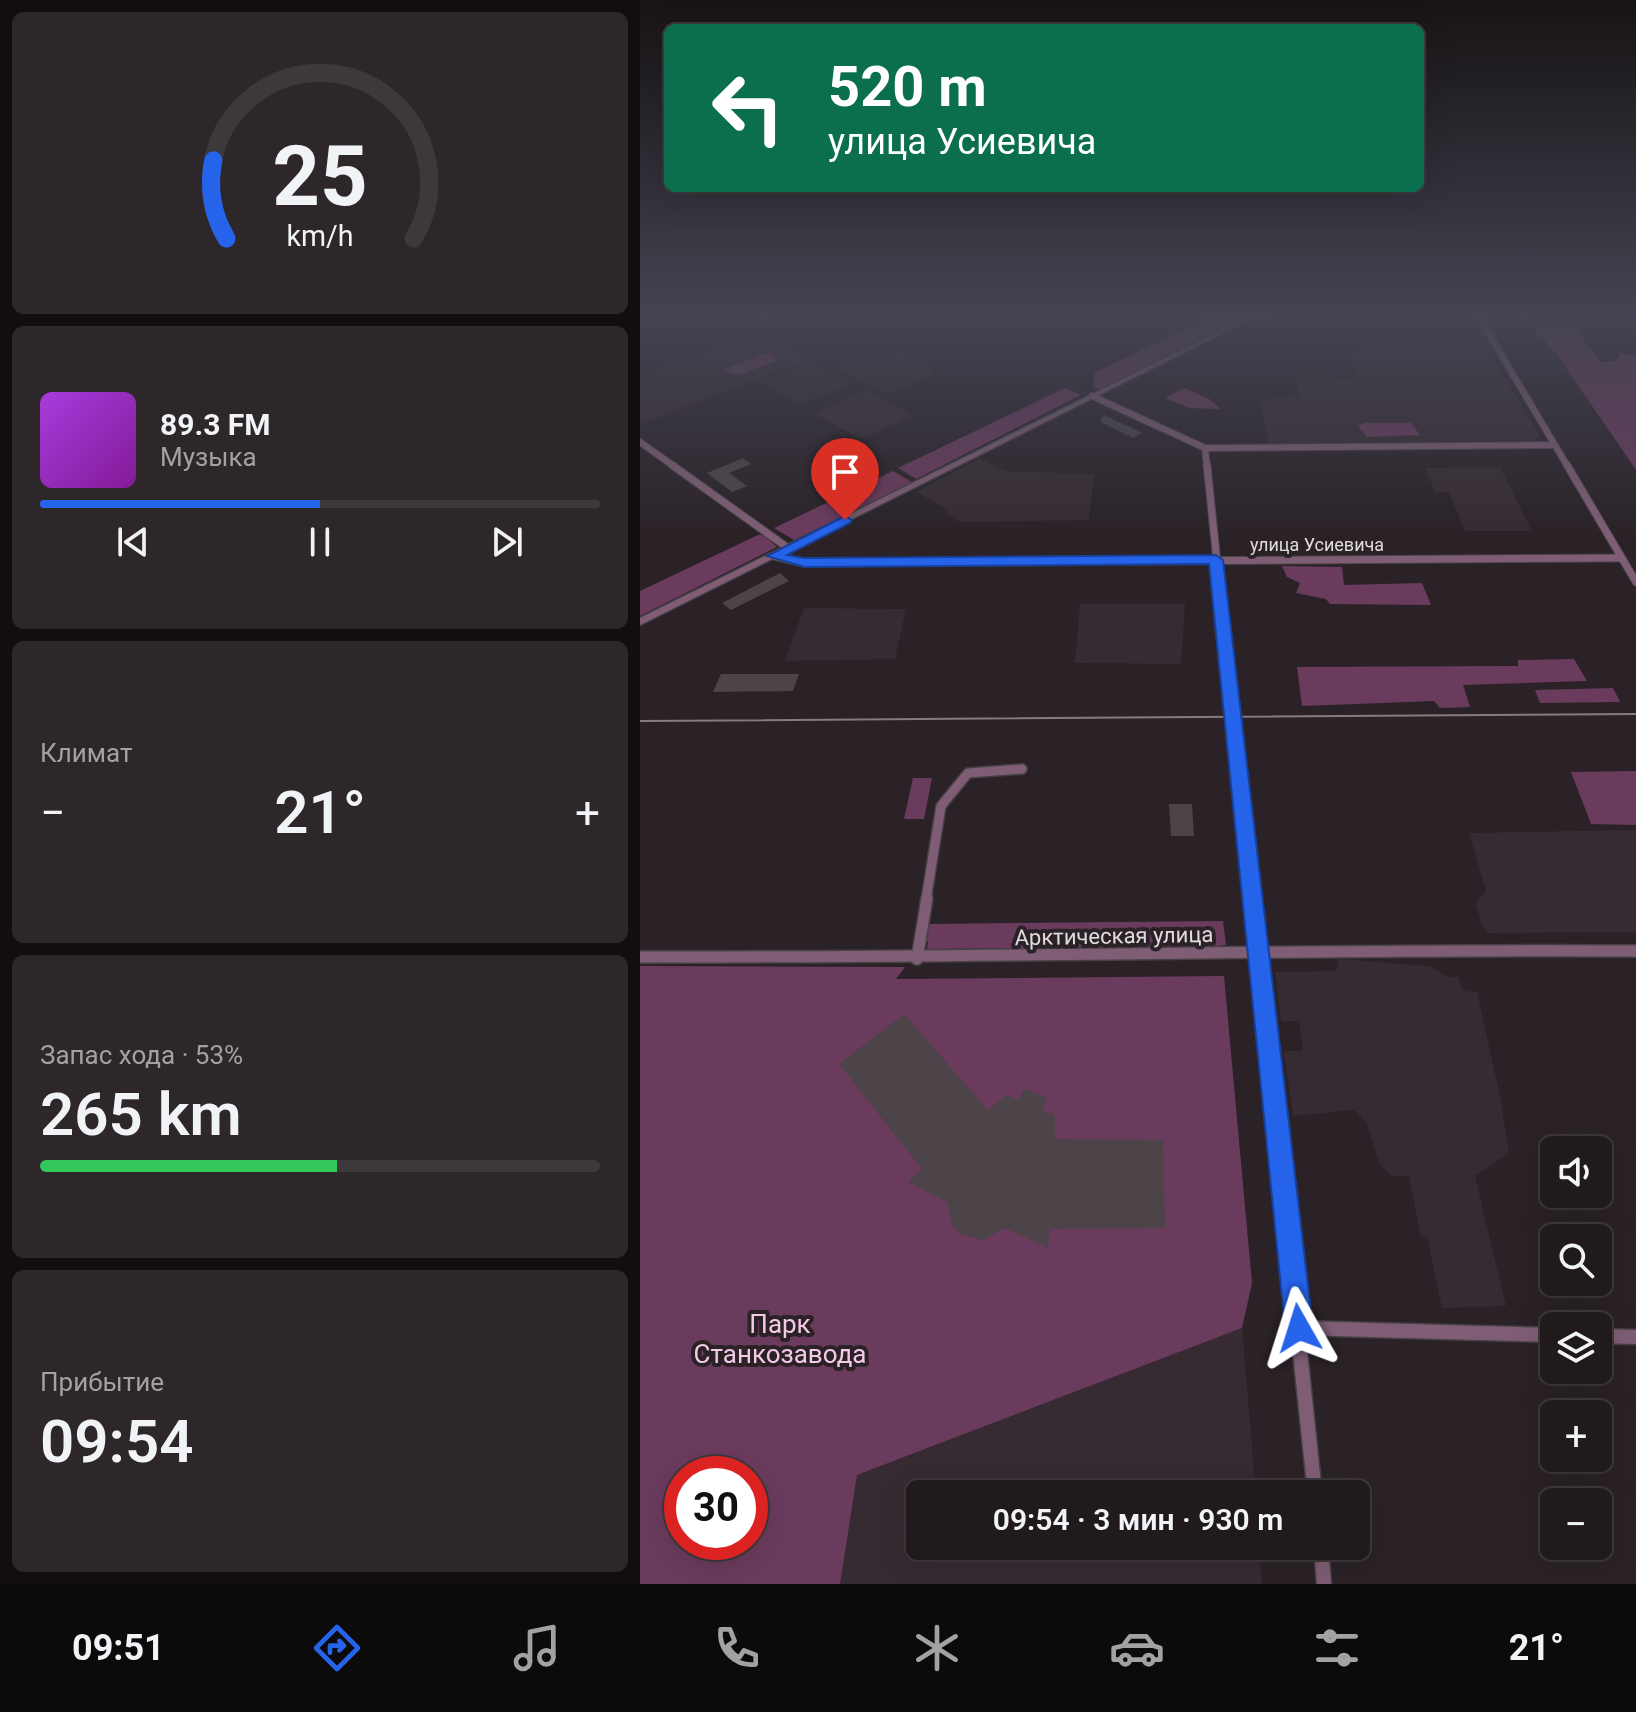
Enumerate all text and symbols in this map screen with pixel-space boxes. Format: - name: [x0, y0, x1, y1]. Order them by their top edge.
- text: 520 m: [828, 54, 987, 120]
- icon: left: [696, 56, 800, 160]
- text: улица Усиевича: [828, 121, 1096, 163]
- text: 25: [272, 128, 368, 225]
- text: km/h: [286, 219, 354, 253]
- text: 89.3 FM: [160, 407, 271, 442]
- pin: [811, 438, 879, 520]
- text: Музыка: [160, 442, 257, 472]
- icon: arrive: [823, 450, 867, 494]
- icon: previous: [111, 520, 155, 564]
- icon: pause: [298, 520, 342, 564]
- icon: next: [485, 520, 529, 564]
- street label: улица Усиевича: [1250, 534, 1384, 555]
- text: Климат: [40, 738, 132, 768]
- text: 21°: [274, 777, 366, 848]
- text: −: [40, 787, 65, 839]
- text: +: [575, 787, 600, 839]
- street label: Арктическая улица: [1014, 922, 1214, 950]
- text: Запас хода · 53%: [40, 1040, 243, 1070]
- text: 265 km: [40, 1079, 242, 1150]
- map controls: [1540, 1136, 1612, 1560]
- button: sound: [1540, 1136, 1612, 1208]
- button: search: [1540, 1224, 1612, 1296]
- position arrow: [1257, 1286, 1341, 1370]
- park label: Парк Станкозавода: [694, 1309, 866, 1369]
- button: layers: [1540, 1312, 1612, 1384]
- text: Прибытие: [40, 1367, 164, 1397]
- button: +: [1540, 1400, 1612, 1472]
- text: 09:54: [40, 1406, 193, 1477]
- speed limit sign: 30: [664, 1456, 768, 1560]
- button: −: [1540, 1488, 1612, 1560]
- text: 09:54 · 3 мин · 930 m: [993, 1502, 1283, 1537]
- icon: directions: [309, 1620, 365, 1676]
- icon: music: [509, 1620, 565, 1676]
- icon: phone: [709, 1620, 765, 1676]
- icon: climate: [909, 1620, 965, 1676]
- icon: car: [1109, 1620, 1165, 1676]
- icon: filters: [1309, 1620, 1365, 1676]
- text: 09:51: [72, 1627, 165, 1669]
- text: 21°: [1509, 1627, 1564, 1669]

